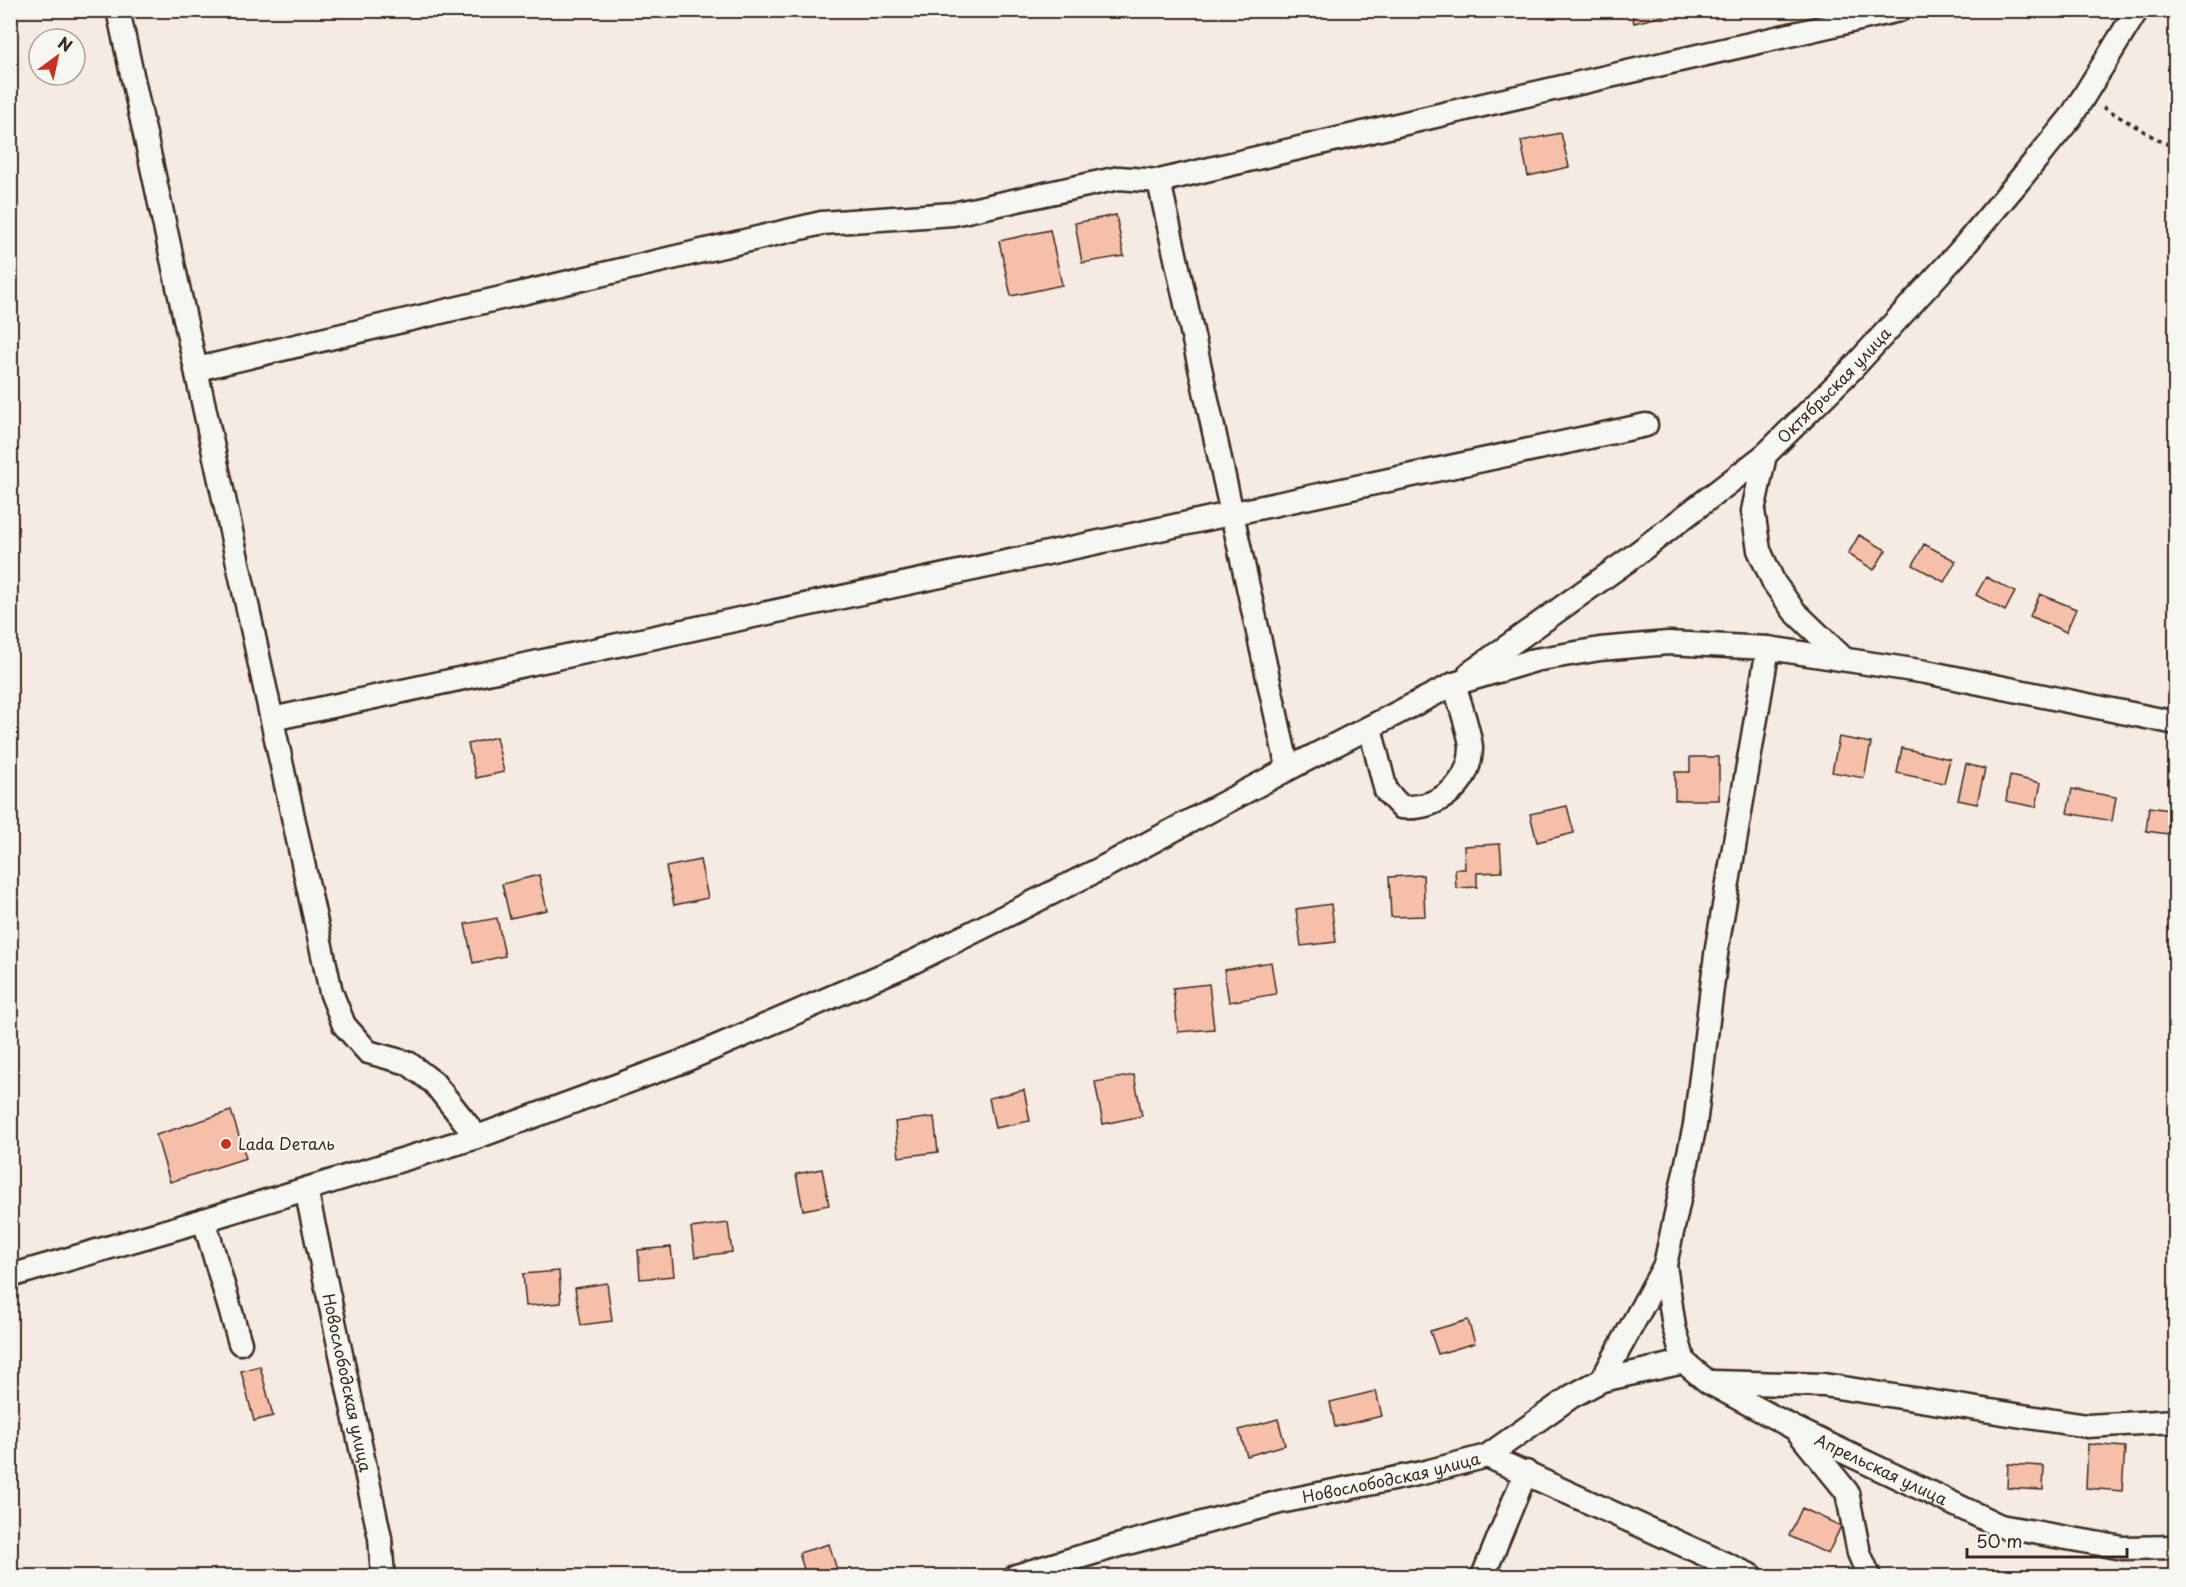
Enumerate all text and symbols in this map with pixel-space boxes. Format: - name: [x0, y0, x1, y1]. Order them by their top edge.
- north arrow: [27, 27, 87, 87]
- text: N: [54, 30, 78, 57]
- street label: Октябрьская улица: [1771, 321, 1896, 448]
- place label: Lada Dеталь: [238, 1131, 335, 1155]
- marker: Lada Dеталь: [219, 1137, 233, 1151]
- street label: Новослободская улица: [317, 1291, 379, 1474]
- street label: Апрельская улица: [1811, 1427, 1952, 1510]
- street label: Новослободская улица: [1300, 1445, 1483, 1508]
- scale bar: [1967, 1521, 2128, 1559]
- text: 50 m: [1976, 1527, 2023, 1554]

